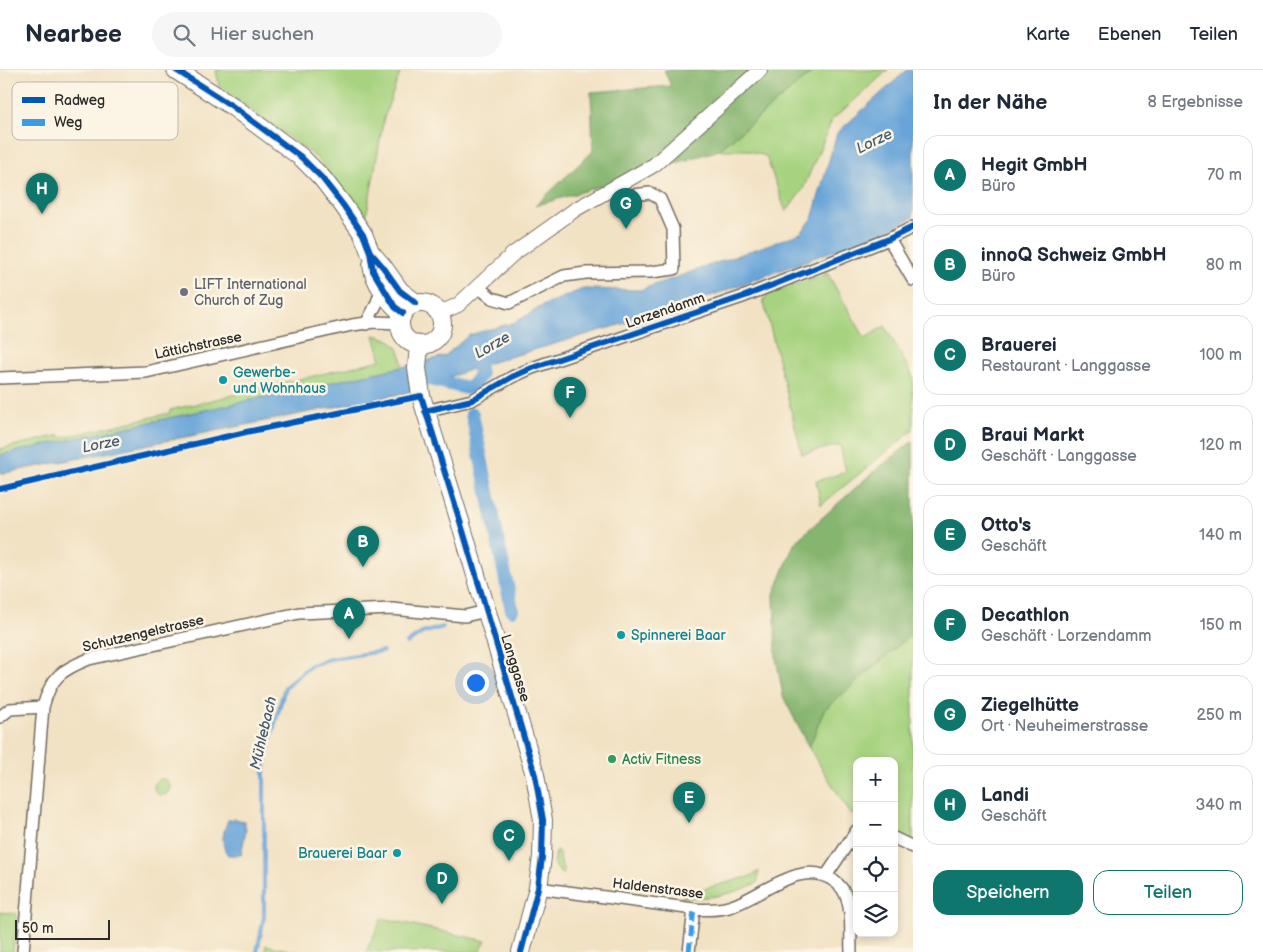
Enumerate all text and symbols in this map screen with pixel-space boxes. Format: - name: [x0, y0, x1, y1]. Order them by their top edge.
- search box: [152, 12, 502, 57]
- text: Nearbee: [25, 20, 122, 49]
- icon: search: [170, 21, 198, 49]
- text: Hier suchen: [210, 23, 314, 46]
- text: Karte: [1026, 24, 1070, 45]
- text: Ebenen: [1098, 24, 1161, 45]
- text: Teilen: [1189, 24, 1238, 45]
- legend: [12, 82, 178, 140]
- text: In der Nähe: [933, 90, 1047, 115]
- text: Radweg: [54, 92, 105, 109]
- text: 8 Ergebnisse: [1147, 93, 1243, 112]
- text: Weg: [54, 114, 82, 131]
- water label: Lorze: [853, 124, 896, 158]
- text: Hegit GmbH: [981, 154, 1088, 177]
- text: A: [945, 166, 955, 185]
- text: 70 m: [1207, 166, 1242, 185]
- pin: H: [26, 173, 58, 214]
- text: Büro: [981, 177, 1016, 196]
- pin: G: [610, 188, 642, 229]
- text: innoQ Schweiz GmbH: [981, 244, 1166, 267]
- text: B: [944, 256, 956, 275]
- text: 80 m: [1206, 256, 1242, 275]
- text: Büro: [981, 267, 1016, 286]
- place label: LIFT International Church of Zug: [194, 276, 307, 309]
- marker: LIFT International Church of Zug: [178, 286, 190, 298]
- street label: Lorzendamm: [623, 289, 707, 332]
- street label: Lättichstrasse: [153, 328, 243, 363]
- water label: Lorze: [471, 328, 514, 363]
- text: Brauerei: [981, 334, 1057, 357]
- text: C: [944, 346, 956, 365]
- text: 100 m: [1199, 346, 1242, 365]
- text: Restaurant · Langgasse: [981, 357, 1151, 376]
- place label: Gewerbe- und Wohnhaus: [233, 364, 326, 397]
- marker: Gewerbe- und Wohnhaus: [217, 374, 229, 386]
- pin: F: [554, 377, 586, 418]
- text: Braui Markt: [981, 424, 1084, 447]
- water label: Lorze: [81, 431, 122, 457]
- text: D: [944, 436, 956, 455]
- text: 120 m: [1199, 436, 1242, 455]
- text: Geschäft · Langgasse: [981, 447, 1137, 466]
- text: Otto's: [981, 514, 1031, 537]
- pin: B: [347, 526, 379, 567]
- text: E: [945, 526, 955, 545]
- text: 140 m: [1199, 526, 1242, 545]
- text: Geschäft: [981, 537, 1047, 556]
- pin: A: [333, 598, 365, 639]
- text: Decathlon: [981, 604, 1069, 627]
- street label: Schutzengelstrasse: [81, 611, 205, 656]
- text: F: [945, 616, 955, 635]
- text: 150 m: [1200, 616, 1242, 635]
- place label: Spinnerei Baar: [631, 627, 727, 644]
- text: Geschäft · Lorzendamm: [981, 627, 1152, 646]
- marker: Spinnerei Baar: [615, 629, 627, 641]
- street label: Langgasse: [497, 632, 534, 704]
- your location: [463, 670, 489, 696]
- text: Ziegelhütte: [981, 694, 1079, 717]
- water label: Mühlebach: [246, 695, 281, 772]
- text: G: [944, 706, 956, 725]
- text: 250 m: [1196, 706, 1242, 725]
- text: Ort · Neuheimerstrasse: [981, 717, 1148, 736]
- place label: Activ Fitness: [622, 751, 701, 768]
- marker: Activ Fitness: [606, 753, 618, 765]
- map controls: [853, 757, 898, 937]
- button: +: [853, 757, 898, 802]
- pin: E: [673, 782, 705, 823]
- text: Landi: [981, 784, 1029, 807]
- text: H: [944, 796, 956, 815]
- text: 340 m: [1195, 796, 1242, 815]
- button: −: [853, 802, 898, 847]
- text: Geschäft: [981, 807, 1047, 826]
- pin: C: [493, 820, 525, 861]
- place label: Brauerei Baar: [298, 845, 388, 862]
- marker: Brauerei Baar: [391, 847, 403, 859]
- button: locate: [853, 847, 898, 892]
- pin: D: [426, 863, 458, 904]
- button: Speichern: [933, 870, 1083, 915]
- button: Teilen: [1093, 870, 1243, 915]
- street label: Haldenstrasse: [611, 874, 704, 903]
- button: layers: [853, 892, 898, 937]
- scale bar: [15, 917, 110, 940]
- text: 50 m: [22, 920, 54, 937]

